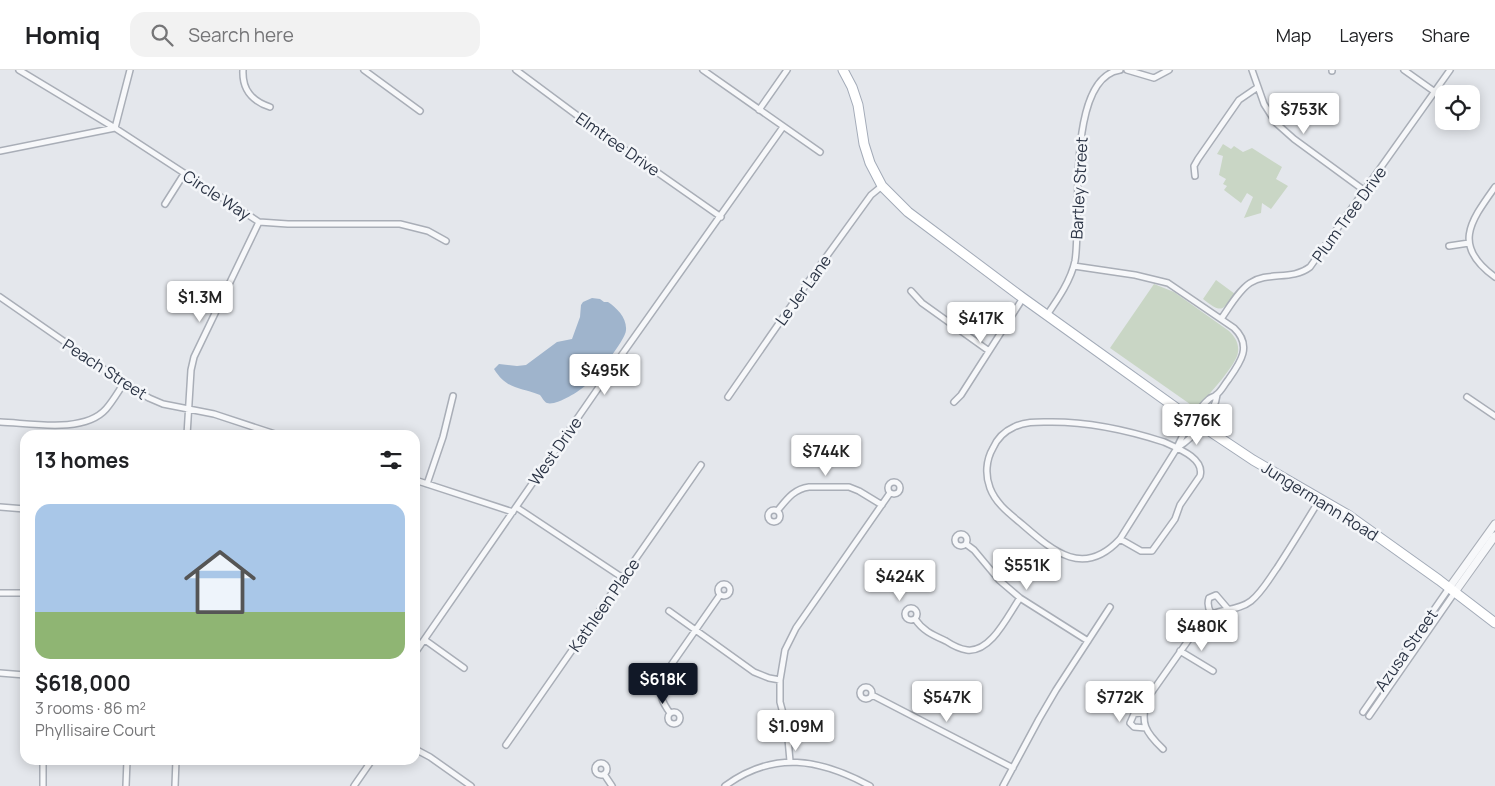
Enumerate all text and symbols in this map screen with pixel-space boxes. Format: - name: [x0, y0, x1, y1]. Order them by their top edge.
- search box: [130, 12, 480, 57]
- text: Homiq: [25, 18, 100, 51]
- icon: search: [148, 21, 176, 49]
- text: Search here: [188, 22, 294, 48]
- text: Map: [1276, 23, 1311, 47]
- text: Layers: [1339, 23, 1393, 47]
- text: Share: [1421, 23, 1470, 47]
- map controls: [1435, 85, 1480, 130]
- button: locate: [1435, 85, 1480, 130]
- pin: $753K: [1269, 92, 1339, 135]
- text: $753K: [1280, 98, 1328, 120]
- street label: Elmtree Drive: [572, 107, 664, 181]
- street label: Bartley Street: [1065, 136, 1093, 240]
- street label: Plum Tree Drive: [1307, 162, 1391, 266]
- street label: Circle Way: [179, 165, 256, 225]
- street label: Le Jer Lane: [770, 250, 836, 330]
- pin: $1.3M: [165, 280, 235, 323]
- text: $1.3M: [178, 286, 222, 308]
- pin: $417K: [946, 302, 1016, 344]
- text: $417K: [958, 307, 1004, 329]
- street label: Peach Street: [59, 334, 151, 404]
- pin: $495K: [570, 354, 640, 396]
- text: $495K: [580, 359, 630, 381]
- pin: $776K: [1162, 404, 1232, 446]
- text: $776K: [1173, 409, 1221, 431]
- street label: West Drive: [523, 412, 587, 490]
- pin: $744K: [791, 434, 861, 477]
- text: $744K: [802, 440, 850, 462]
- text: 13 homes: [35, 446, 129, 474]
- icon: filters: [377, 446, 405, 474]
- street label: Jungermann Road: [1258, 456, 1382, 546]
- icon: home: [175, 537, 265, 627]
- pin: $551K: [992, 548, 1062, 591]
- street label: Kathleen Place: [564, 554, 644, 656]
- text: $551K: [1004, 554, 1050, 576]
- pin: $424K: [865, 560, 935, 602]
- text: $424K: [875, 565, 925, 587]
- street label: Azusa Street: [1370, 605, 1442, 695]
- pin: $480K: [1167, 610, 1237, 652]
- text: $480K: [1177, 615, 1227, 637]
- pin: $618K: [628, 662, 698, 705]
- text: $618K: [640, 668, 686, 690]
- text: $618,000: [35, 669, 131, 697]
- pin: $547K: [912, 680, 982, 723]
- pin: $772K: [1085, 680, 1155, 723]
- text: $547K: [923, 686, 971, 708]
- text: $772K: [1096, 686, 1144, 708]
- text: 3 rooms · 86 m²: [35, 697, 146, 719]
- pin: $1.09M: [755, 710, 837, 752]
- text: $1.09M: [768, 715, 824, 737]
- text: Phyllisaire Court: [35, 719, 156, 741]

